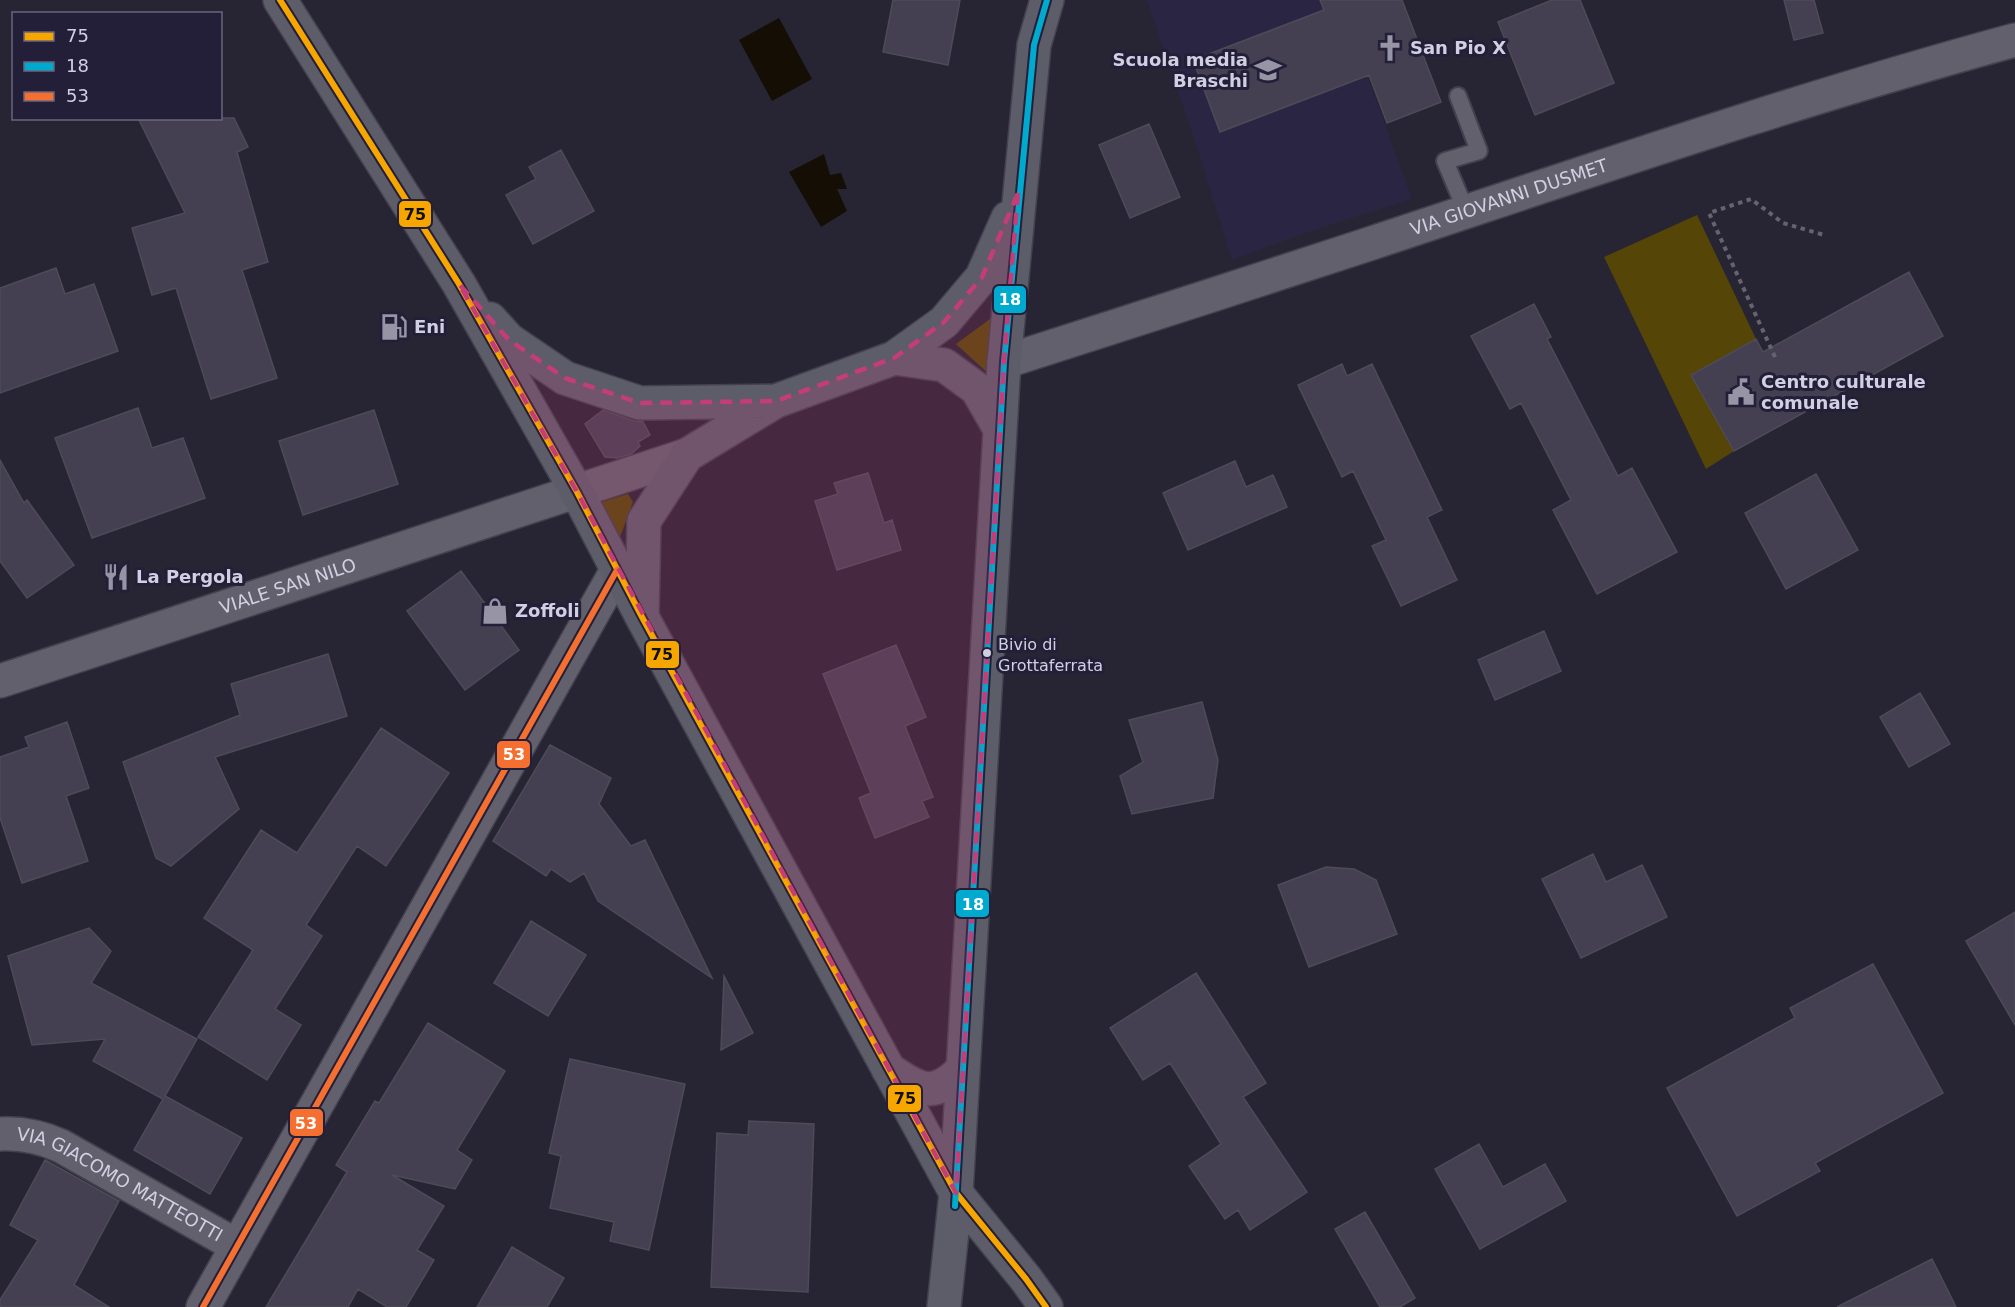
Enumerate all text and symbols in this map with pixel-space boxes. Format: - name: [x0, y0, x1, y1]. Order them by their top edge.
- legend: [12, 12, 222, 120]
- text: 75: [66, 25, 89, 46]
- church icon: San Pio X: [1375, 33, 1405, 63]
- place label: San Pio X: [1410, 37, 1506, 58]
- place label: Scuola media Braschi: [1112, 49, 1248, 91]
- text: 18: [66, 55, 89, 76]
- school or university icon: Scuola media Braschi: [1253, 55, 1283, 85]
- text: 53: [66, 85, 89, 106]
- street label: VIA GIOVANNI DUSMET: [1407, 154, 1611, 240]
- line badge: 75: [398, 200, 432, 228]
- text: 75: [404, 205, 426, 224]
- line badge: 18: [993, 285, 1027, 314]
- text: 18: [999, 290, 1021, 309]
- fuel station icon: Eni: [379, 312, 409, 342]
- place label: Eni: [414, 316, 445, 337]
- place label: Centro culturale comunale: [1761, 371, 1926, 413]
- public building icon: Centro culturale comunale: [1726, 377, 1756, 407]
- street label: VIALE SAN NILO: [217, 554, 359, 618]
- restaurant icon: La Pergola: [101, 562, 131, 592]
- place label: La Pergola: [136, 566, 244, 587]
- shop icon: Zoffoli: [480, 596, 510, 626]
- place label: Zoffoli: [515, 600, 580, 621]
- place label: Bivio di Grottaferrata: [998, 635, 1103, 675]
- line badge: 75: [645, 640, 680, 669]
- text: 75: [651, 645, 673, 664]
- marker: Bivio di Grottaferrata: [981, 647, 993, 659]
- line badge: 53: [496, 740, 531, 769]
- text: 53: [503, 745, 525, 764]
- line badge: 18: [955, 889, 990, 918]
- text: 18: [962, 895, 984, 914]
- line badge: 75: [887, 1084, 922, 1113]
- text: 75: [894, 1089, 916, 1108]
- line badge: 53: [289, 1108, 324, 1137]
- text: 53: [295, 1114, 317, 1133]
- street label: VIA GIACOMO MATTEOTTI: [16, 1123, 227, 1246]

